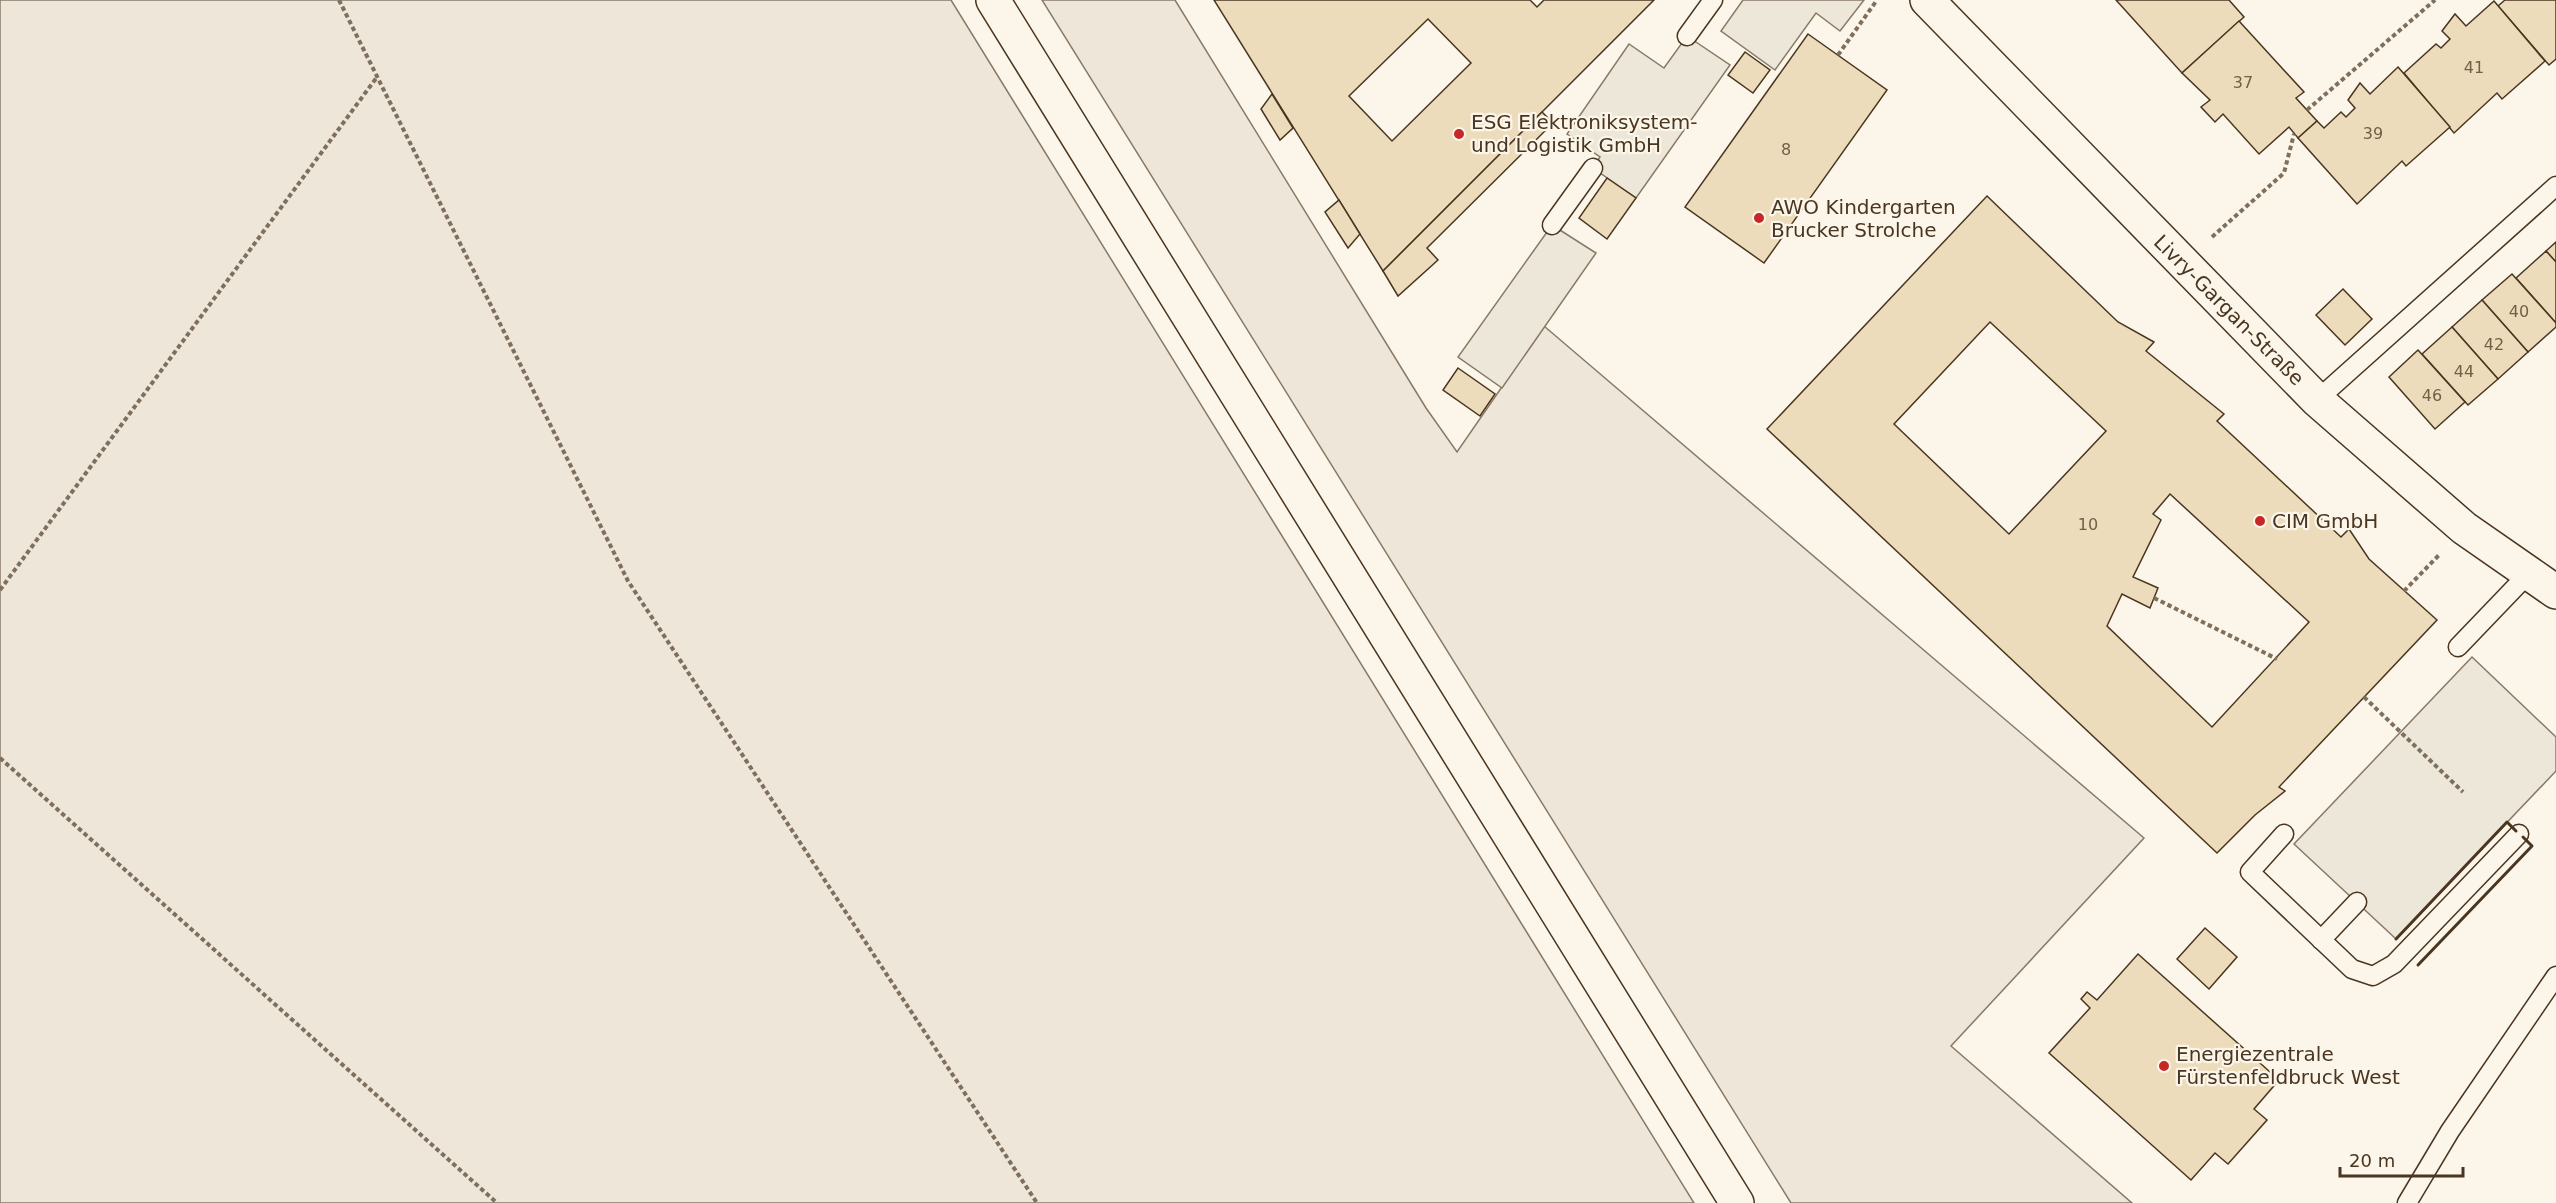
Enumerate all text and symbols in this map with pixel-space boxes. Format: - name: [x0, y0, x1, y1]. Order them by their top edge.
- house number: 41: [2464, 58, 2484, 77]
- house number: 37: [2233, 73, 2253, 92]
- place label: ESG Elektroniksystem- und Logistik GmbH: [1471, 110, 1697, 157]
- house number: 39: [2363, 124, 2383, 143]
- marker: ESG Elektroniksystem- und Logistik GmbH: [1452, 127, 1466, 141]
- house number: 8: [1781, 140, 1791, 159]
- place label: AWO Kindergarten Brucker Strolche: [1771, 195, 1956, 242]
- marker: AWO Kindergarten Brucker Strolche: [1752, 211, 1766, 225]
- street label: Livry-Gargan-Straße: [2149, 230, 2309, 390]
- house number: 40: [2509, 302, 2529, 321]
- house number: 42: [2484, 335, 2504, 354]
- house number: 44: [2454, 362, 2474, 381]
- house number: 46: [2422, 386, 2442, 405]
- place label: CIM GmbH: [2272, 509, 2378, 533]
- marker: CIM GmbH: [2253, 514, 2267, 528]
- house number: 10: [2078, 515, 2098, 534]
- place label: Energiezentrale Fürstenfeldbruck West: [2176, 1042, 2400, 1089]
- marker: Energiezentrale Fürstenfeldbruck West: [2157, 1059, 2171, 1073]
- scale bar: [2340, 1140, 2463, 1178]
- text: 20 m: [2349, 1150, 2395, 1171]

